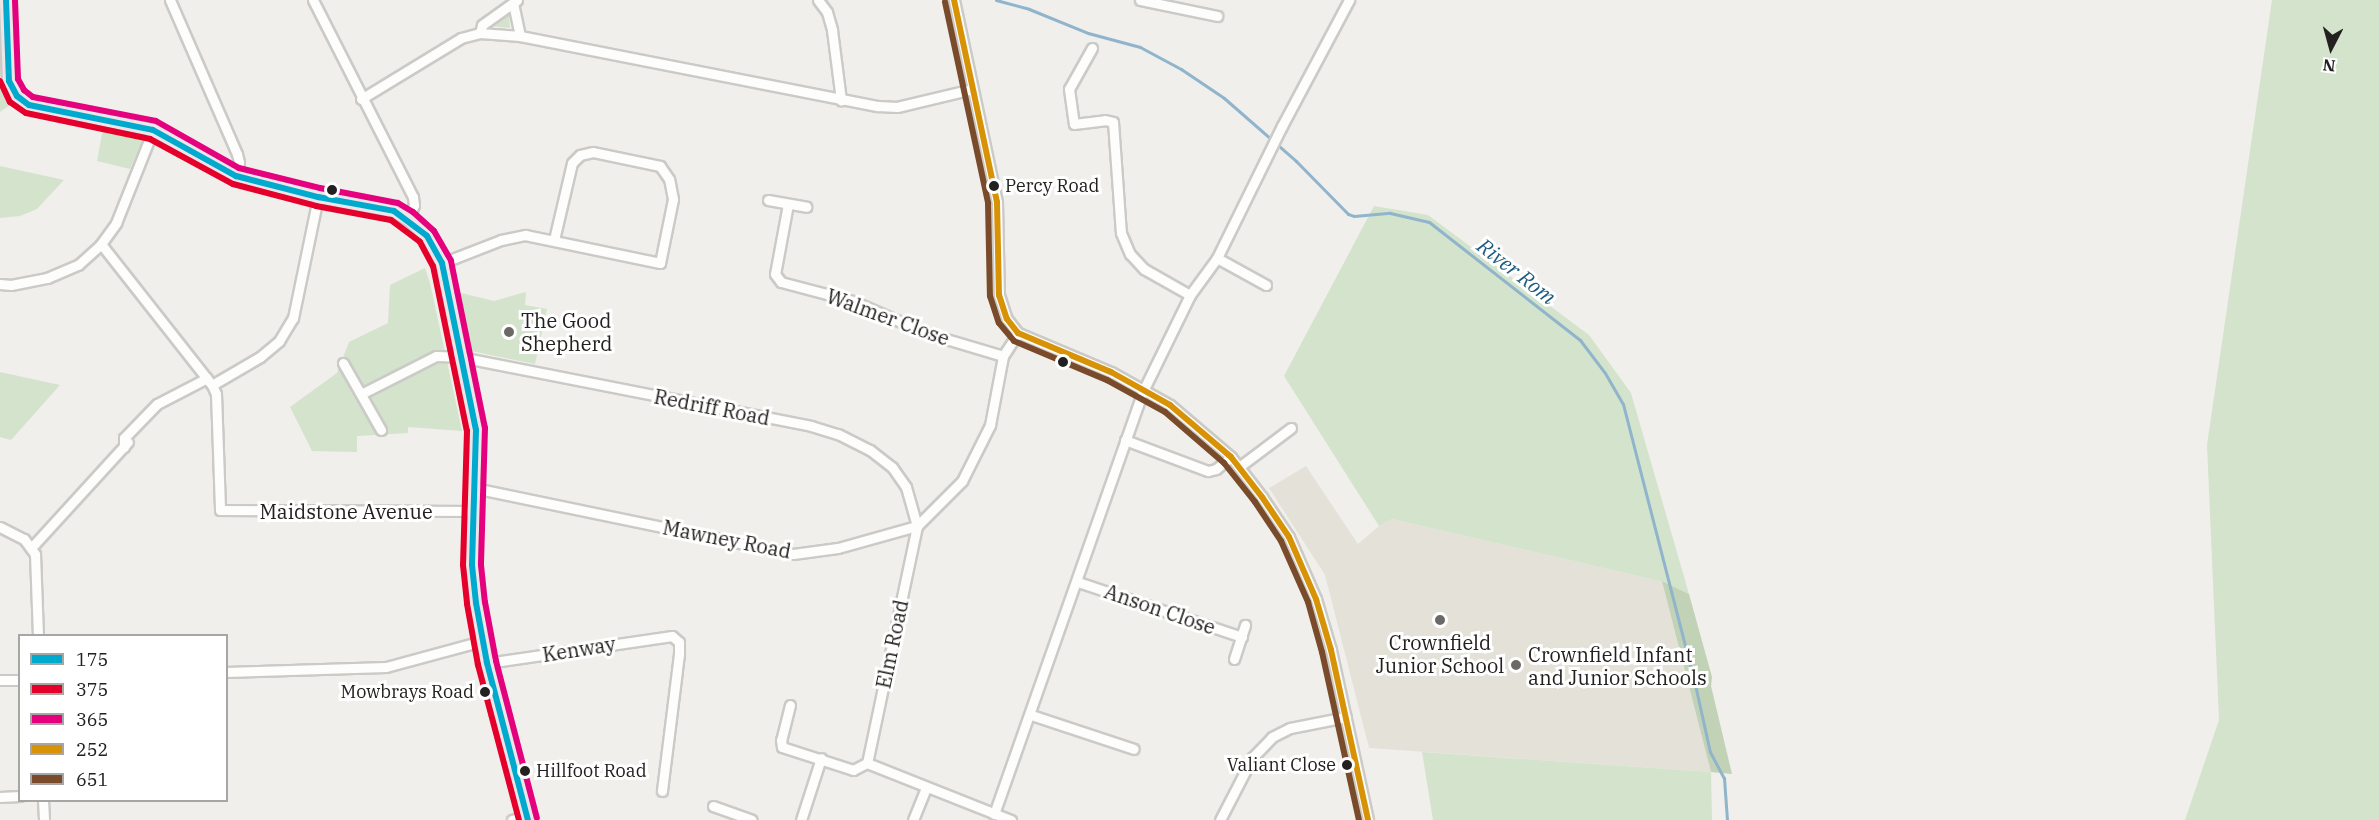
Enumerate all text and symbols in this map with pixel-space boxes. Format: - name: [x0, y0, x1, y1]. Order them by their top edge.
- north arrow: [2301, 18, 2361, 78]
- text: N: [2322, 55, 2336, 77]
- place label: Percy Road: [1005, 175, 1100, 197]
- marker: Percy Road: [988, 180, 1000, 192]
- unlabelled marker: [326, 184, 338, 196]
- water label: River Rom: [1473, 233, 1561, 309]
- street label: Walmer Close: [823, 284, 953, 350]
- place label: The Good Shepherd: [521, 308, 612, 355]
- marker: The Good Shepherd: [502, 325, 516, 339]
- unlabelled marker: [1057, 356, 1069, 368]
- street label: Redriff Road: [652, 384, 772, 430]
- street label: Maidstone Avenue: [259, 499, 433, 523]
- street label: Mawney Road: [661, 515, 793, 563]
- street label: Anson Close: [1101, 579, 1219, 639]
- street label: Elm Road: [871, 597, 913, 691]
- marker: Crownfield Junior School: [1433, 613, 1447, 627]
- place label: Crownfield Junior School: [1376, 630, 1504, 677]
- street label: Kenway: [541, 631, 617, 667]
- legend: [18, 634, 228, 802]
- place label: Crownfield Infant and Junior Schools: [1528, 642, 1707, 689]
- text: 175: [76, 648, 108, 671]
- marker: Crownfield Infant and Junior Schools: [1509, 658, 1523, 672]
- text: 375: [76, 678, 108, 701]
- place label: Mowbrays Road: [341, 681, 474, 703]
- marker: Mowbrays Road: [479, 686, 491, 698]
- text: 365: [76, 708, 108, 731]
- text: 252: [76, 738, 108, 761]
- place label: Valiant Close: [1227, 754, 1336, 776]
- marker: Valiant Close: [1341, 759, 1353, 771]
- place label: Hillfoot Road: [536, 760, 647, 782]
- marker: Hillfoot Road: [519, 765, 531, 777]
- text: 651: [76, 768, 108, 791]

